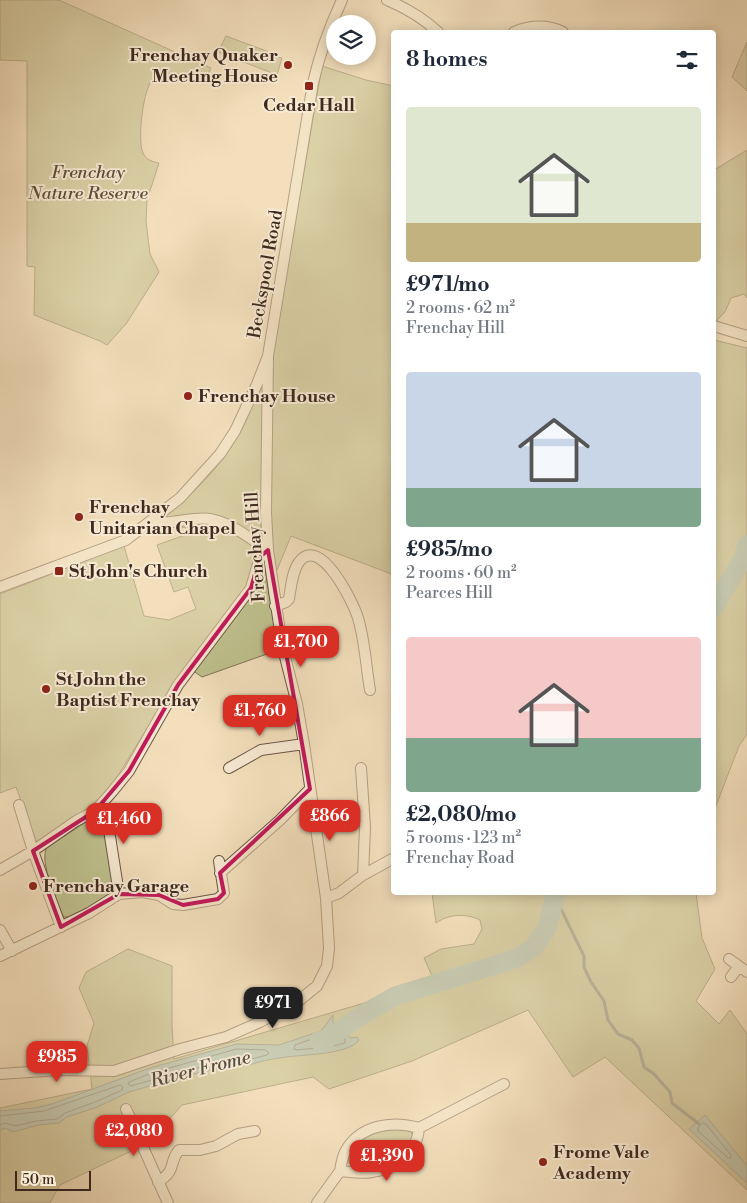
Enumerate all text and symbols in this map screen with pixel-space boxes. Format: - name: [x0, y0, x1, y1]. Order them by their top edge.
- map controls: [326, 15, 376, 65]
- button: layers: [326, 15, 376, 65]
- place label: Frenchay Quaker Meeting House: [129, 44, 278, 88]
- icon: filters: [673, 46, 701, 74]
- text: 8 homes: [406, 47, 488, 73]
- marker: Frenchay Quaker Meeting House: [282, 59, 294, 71]
- marker: Cedar Hall: [303, 80, 315, 92]
- place label: Cedar Hall: [263, 94, 355, 117]
- icon: home: [509, 140, 599, 230]
- park label: Frenchay Nature Reserve: [27, 161, 149, 205]
- street label: Beckspool Road: [243, 207, 288, 341]
- text: £971/mo: [406, 272, 490, 298]
- text: 2 rooms · 62 m²: [406, 298, 515, 318]
- text: Frenchay Hill: [406, 318, 505, 338]
- place label: Frenchay House: [198, 385, 336, 408]
- marker: Frenchay House: [182, 390, 194, 402]
- icon: home: [509, 405, 599, 495]
- street label: Frenchay Hill: [240, 490, 271, 603]
- place label: Frenchay Unitarian Chapel: [89, 496, 236, 540]
- marker: Frenchay Unitarian Chapel: [73, 511, 85, 523]
- text: £985/mo: [406, 537, 493, 563]
- place label: St John's Church: [69, 560, 208, 583]
- text: 2 rooms · 60 m²: [406, 563, 517, 583]
- marker: St John's Church: [53, 565, 65, 577]
- text: Pearces Hill: [406, 583, 493, 603]
- pin: £1,700: [260, 626, 342, 668]
- text: £1,700: [274, 632, 328, 652]
- place label: St John the Baptist Frenchay: [56, 668, 202, 712]
- icon: home: [509, 670, 599, 760]
- marker: St John the Baptist Frenchay: [40, 683, 52, 695]
- pin: £1,760: [219, 694, 301, 737]
- text: £1,760: [234, 701, 286, 721]
- pin: £866: [300, 800, 360, 842]
- pin: £1,460: [83, 802, 165, 845]
- text: £2,080/mo: [406, 802, 517, 828]
- text: £866: [310, 806, 350, 826]
- text: £1,460: [97, 809, 151, 829]
- text: 5 rooms · 123 m²: [406, 828, 521, 848]
- text: Frenchay Road: [406, 848, 514, 868]
- place label: Frenchay Garage: [43, 875, 189, 898]
- marker: Frenchay Garage: [27, 880, 39, 892]
- pin: £971: [243, 986, 303, 1029]
- text: £971: [255, 993, 291, 1013]
- pin: £985: [27, 1040, 87, 1083]
- water label: River Frome: [146, 1045, 253, 1093]
- text: £985: [37, 1047, 77, 1067]
- pin: £2,080: [93, 1114, 175, 1157]
- text: £2,080: [105, 1121, 163, 1141]
- pin: £1,390: [346, 1140, 428, 1182]
- place label: Frome Vale Academy: [552, 1141, 650, 1185]
- text: £1,390: [360, 1146, 414, 1166]
- marker: Frome Vale Academy: [537, 1156, 549, 1168]
- scale bar: [15, 1168, 91, 1191]
- text: 50 m: [22, 1171, 54, 1189]

